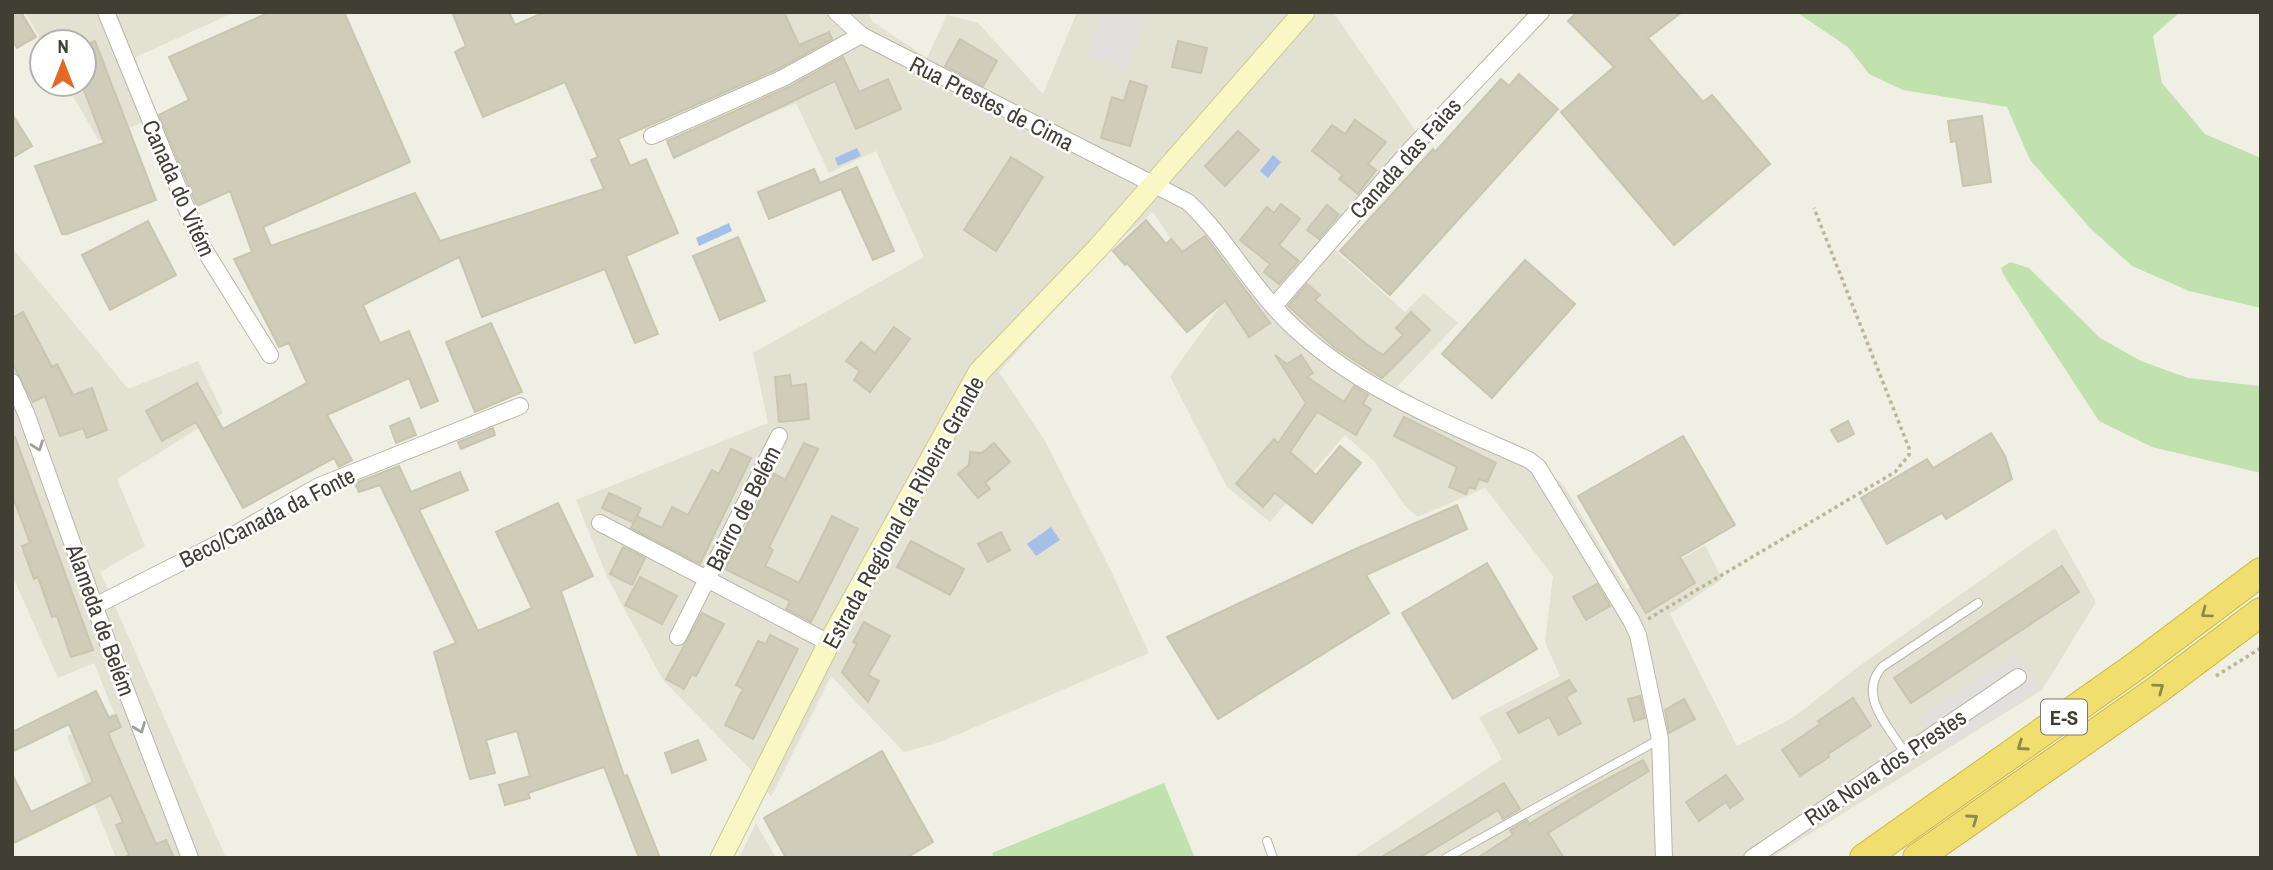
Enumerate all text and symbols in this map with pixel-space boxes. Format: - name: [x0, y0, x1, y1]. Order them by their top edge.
- north arrow: [28, 28, 98, 98]
- text: N: [57, 33, 69, 59]
- street label: Rua Prestes de Cima: [905, 48, 1080, 158]
- street label: Canada das Faias: [1342, 91, 1468, 225]
- street label: Canada do Vitém: [135, 115, 223, 261]
- street label: Estrada Regional da Ribeira Grande: [815, 370, 991, 654]
- one-way arrow: [29, 439, 43, 451]
- street label: Bairro de Belém: [698, 440, 788, 576]
- street label: Beco/Canada da Fonte: [174, 459, 360, 575]
- street label: Alameda de Belém: [59, 539, 143, 700]
- one-way arrow: [2201, 604, 2214, 617]
- one-way arrow: [2151, 684, 2164, 696]
- road number: E-S: [2041, 700, 2087, 734]
- street label: Rua Nova dos Prestes: [1798, 701, 1972, 833]
- one-way arrow: [132, 722, 146, 734]
- one-way arrow: [2017, 738, 2030, 750]
- one-way arrow: [1965, 815, 1978, 827]

